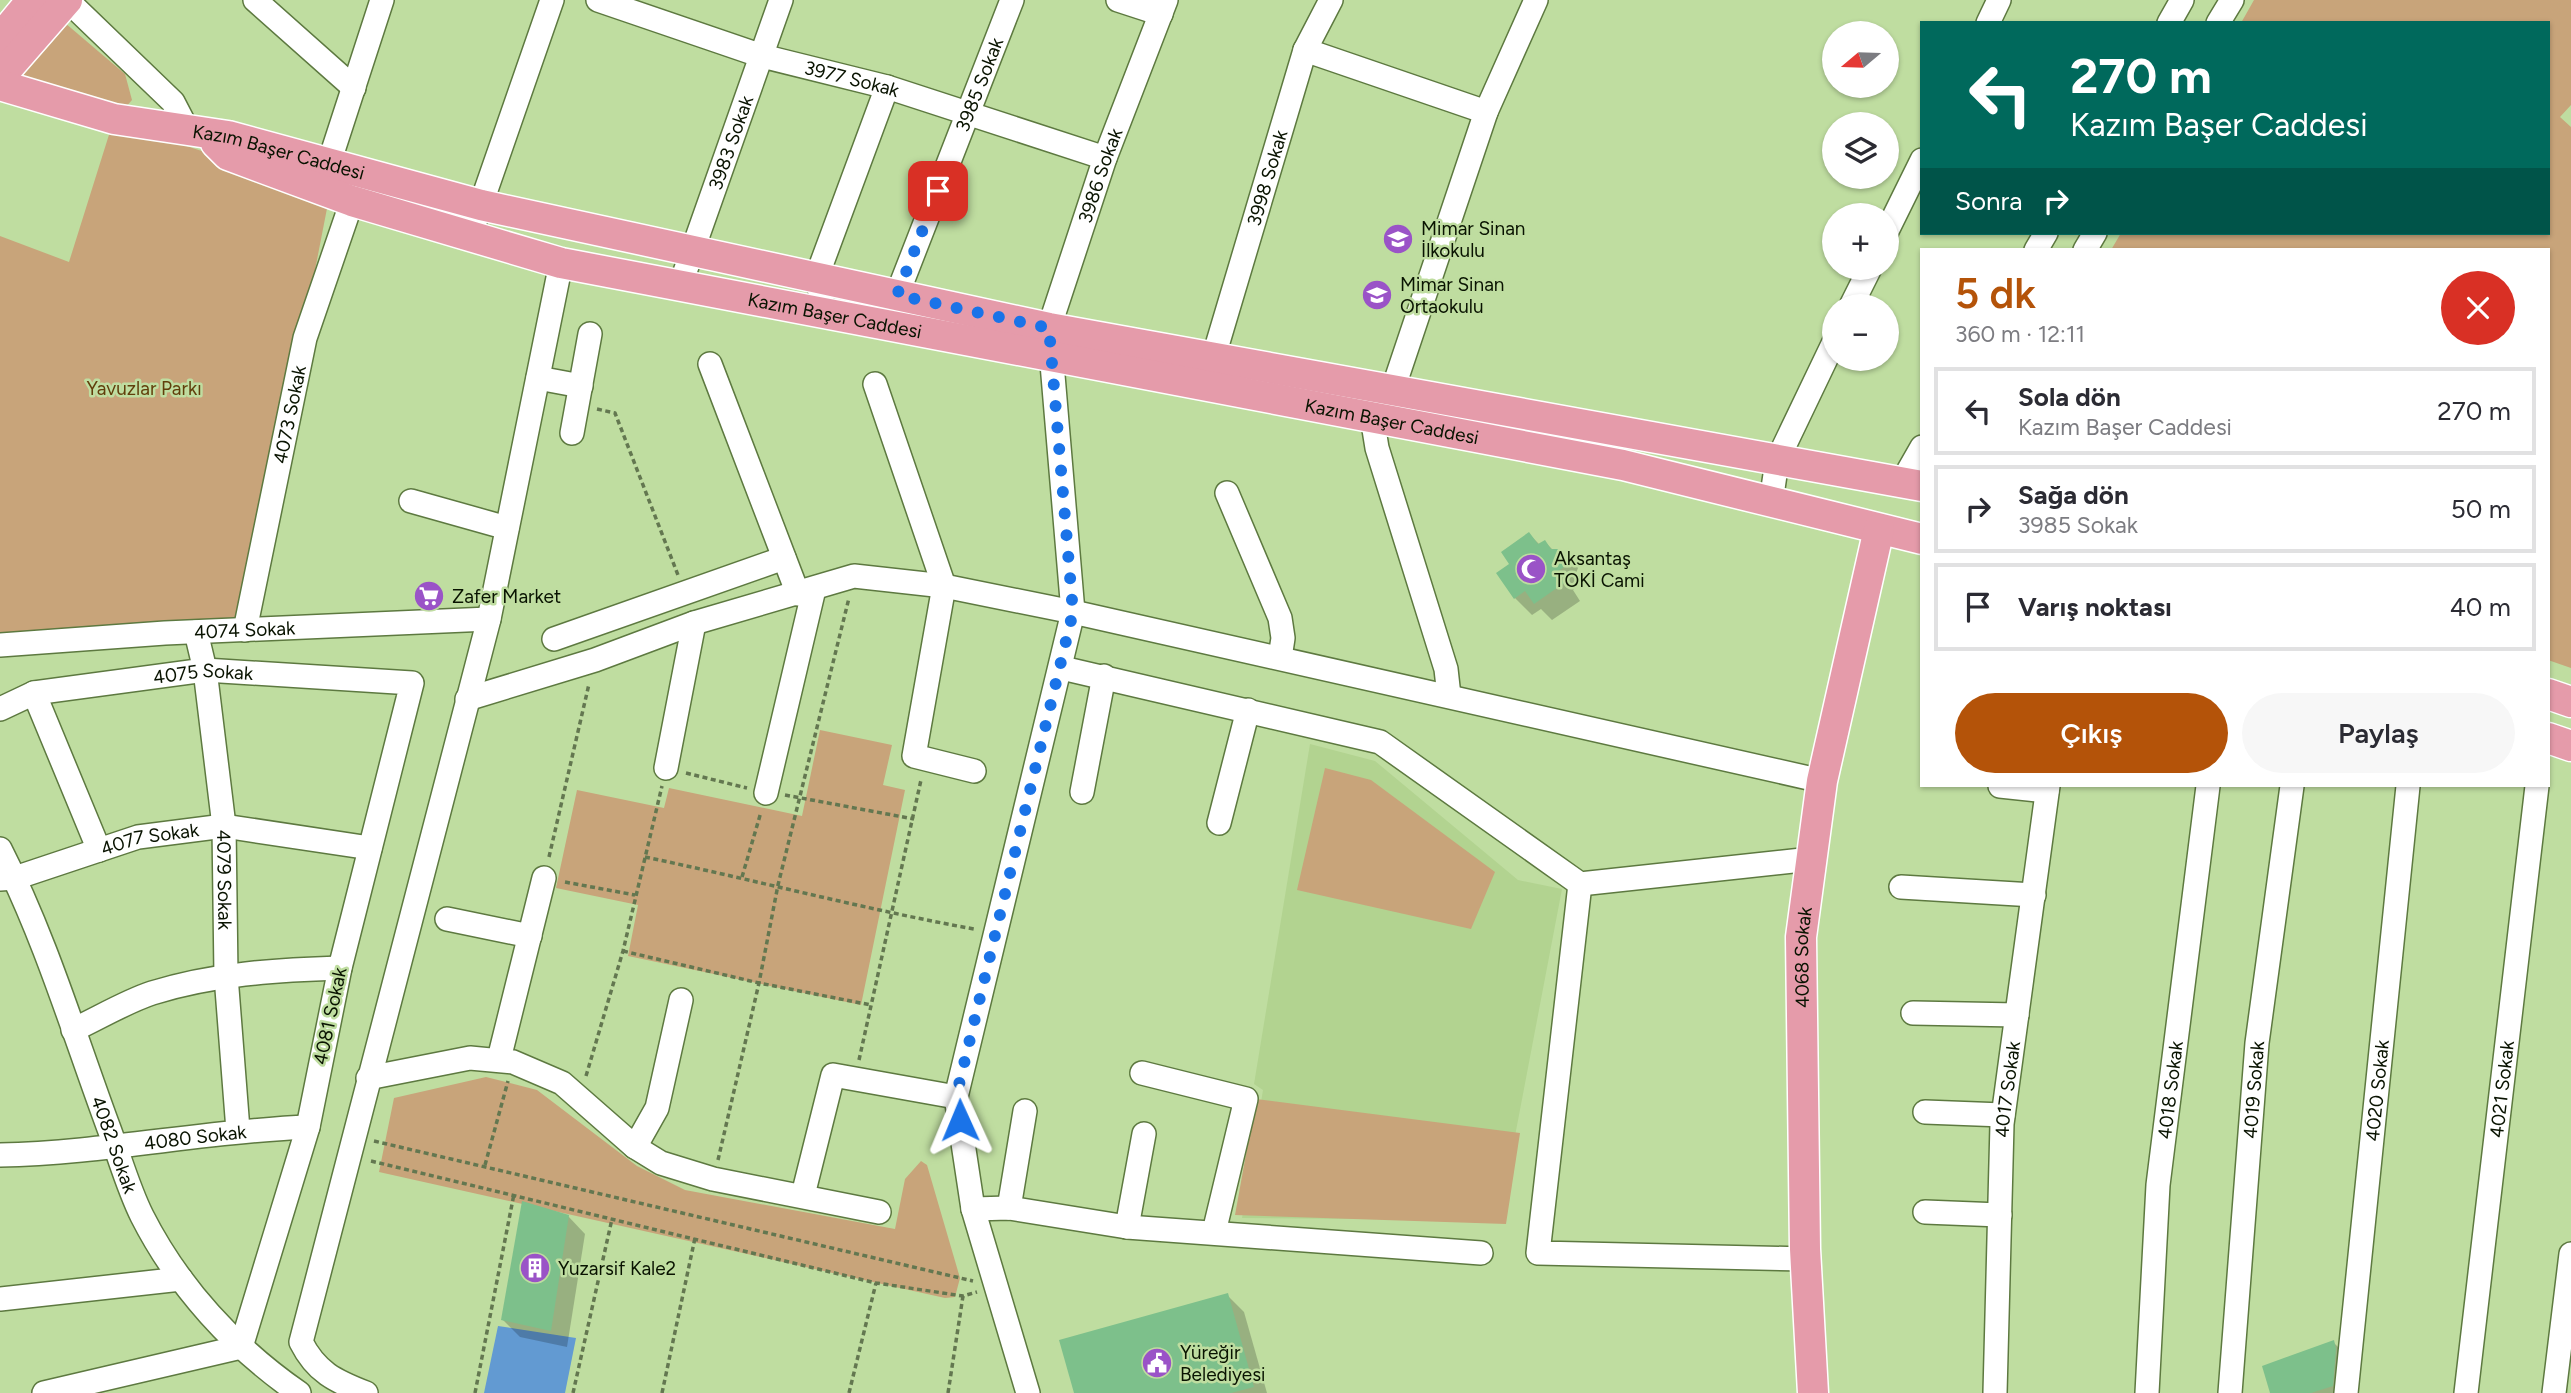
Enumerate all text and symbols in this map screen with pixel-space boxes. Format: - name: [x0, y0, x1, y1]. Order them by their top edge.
- north arrow: [1822, 21, 1899, 98]
- map controls: [1822, 21, 1899, 371]
- street label: 3985 Sokak: [950, 33, 1008, 135]
- text: 270 m: [2070, 46, 2212, 105]
- icon: left: [1955, 49, 2046, 140]
- street label: 3977 Sokak: [802, 55, 903, 102]
- street label: 3983 Sokak: [703, 92, 758, 193]
- text: Kazım Başer Caddesi: [2070, 106, 2368, 144]
- button: layers: [1822, 112, 1899, 189]
- street label: Kazım Başer Caddesi: [191, 119, 367, 184]
- street label: 3986 Sokak: [1073, 124, 1127, 226]
- street label: 3998 Sokak: [1242, 126, 1292, 229]
- pin: [908, 161, 968, 221]
- icon: arrive: [919, 172, 957, 210]
- icon: right: [2037, 182, 2075, 220]
- text: Sonra: [1955, 185, 2023, 217]
- button: +: [1822, 203, 1899, 280]
- place label: Mimar Sinan İlkokulu: [1421, 217, 1525, 262]
- school or university icon: Mimar Sinan İlkokulu: [1381, 222, 1415, 256]
- text: 5 dk: [1955, 268, 2036, 319]
- button: close: [2441, 271, 2515, 345]
- place label: Mimar Sinan Ortaokulu: [1400, 273, 1504, 318]
- school or university icon: Mimar Sinan Ortaokulu: [1360, 278, 1394, 312]
- street label: Kazım Başer Caddesi: [746, 287, 924, 343]
- button: −: [1822, 294, 1899, 371]
- text: 360 m · 12:11: [1955, 320, 2085, 348]
- street label: 4073 Sokak: [268, 362, 311, 466]
- park label: Yavuzlar Parkı: [86, 377, 202, 400]
- text: Sola dön: [2018, 381, 2121, 413]
- icon: left: [1959, 392, 1997, 430]
- street label: Kazım Başer Caddesi: [1303, 393, 1481, 449]
- text: 270 m: [2437, 395, 2511, 427]
- text: Kazım Başer Caddesi: [2018, 413, 2232, 441]
- text: Sağa dön: [2018, 479, 2129, 511]
- icon: right: [1959, 490, 1997, 528]
- text: 50 m: [2451, 493, 2511, 525]
- text: 3985 Sokak: [2018, 511, 2138, 539]
- place label: Aksantaş TOKİ Cami: [1554, 547, 1645, 592]
- mosque icon: Aksantaş TOKİ Cami: [1514, 552, 1548, 586]
- supermarket icon: Zafer Market: [412, 579, 446, 613]
- place label: Zafer Market: [452, 585, 561, 608]
- icon: arrive: [1959, 588, 1997, 626]
- text: Varış noktası: [2018, 591, 2172, 623]
- text: 40 m: [2450, 591, 2511, 623]
- street label: 4074 Sokak: [193, 616, 296, 643]
- street label: 4075 Sokak: [152, 658, 255, 688]
- button: Çıkış: [1955, 693, 2228, 773]
- button: Paylaş: [2242, 693, 2515, 773]
- street label: 4077 Sokak: [98, 818, 201, 860]
- street label: 4079 Sokak: [213, 829, 237, 931]
- street label: 4068 Sokak: [1789, 904, 1817, 1008]
- street label: 4081 Sokak: [308, 965, 352, 1067]
- street label: 4020 Sokak: [2360, 1038, 2394, 1143]
- street label: 4021 Sokak: [2484, 1038, 2519, 1139]
- street label: 4017 Sokak: [1990, 1039, 2025, 1138]
- street label: 4018 Sokak: [2152, 1039, 2188, 1141]
- street label: 4019 Sokak: [2238, 1039, 2269, 1140]
- position arrow: [923, 1083, 997, 1157]
- street label: 4082 Sokak: [87, 1093, 143, 1197]
- street label: 4080 Sokak: [142, 1120, 248, 1154]
- building icon: Yuzarsif Kale2: [518, 1251, 552, 1285]
- place label: Yuzarsif Kale2: [558, 1257, 676, 1280]
- place label: Yüreğir Belediyesi: [1180, 1341, 1266, 1386]
- public building icon: Yüreğir Belediyesi: [1140, 1346, 1174, 1380]

